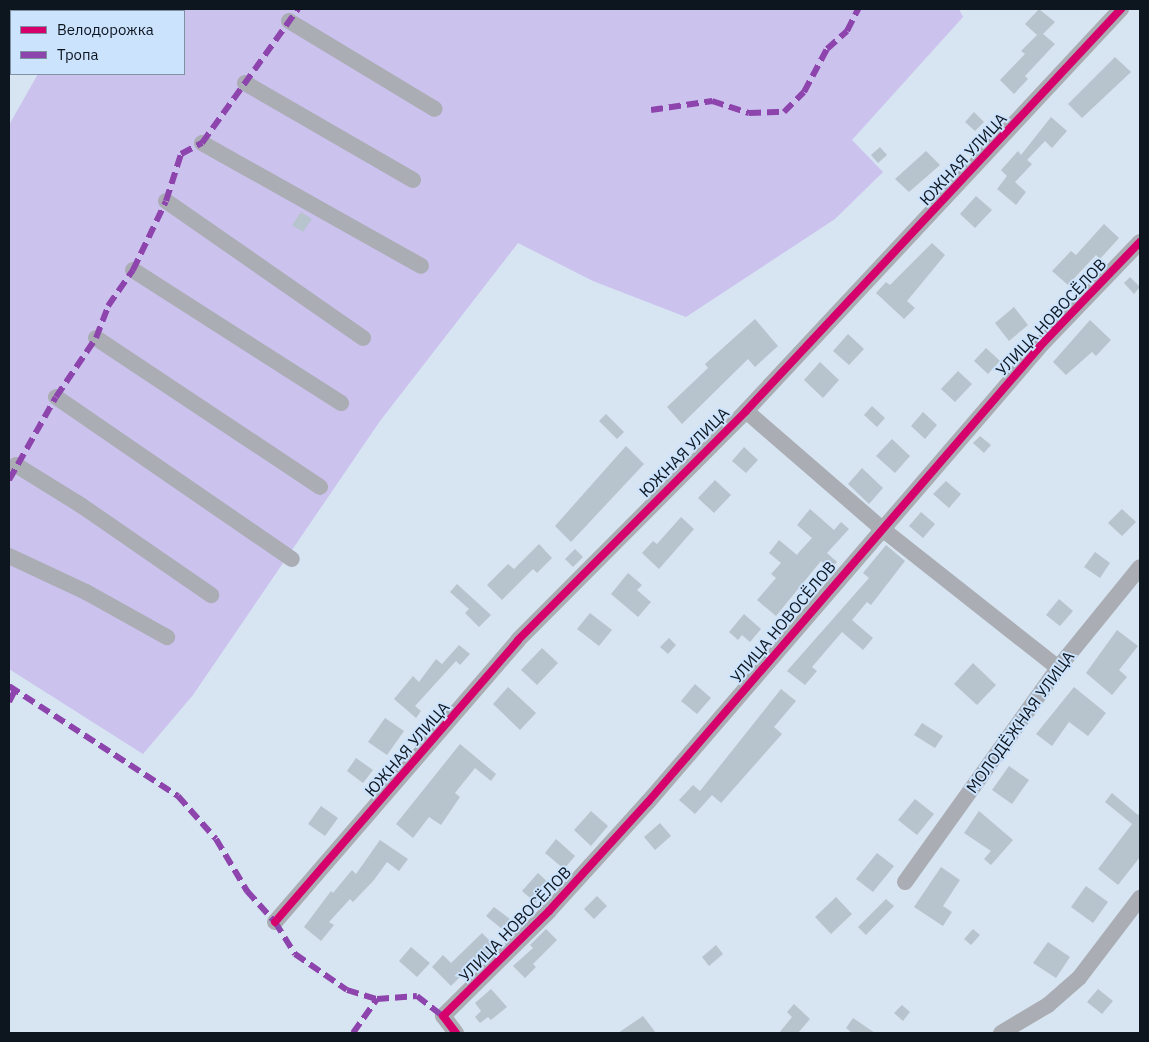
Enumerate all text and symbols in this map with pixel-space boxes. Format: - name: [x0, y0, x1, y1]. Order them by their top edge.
- legend: [10, 10, 185, 75]
- text: Велодорожка: [57, 20, 154, 39]
- text: Тропа: [57, 45, 99, 64]
- street label: ЮЖНАЯ УЛИЦА: [915, 109, 1011, 209]
- street label: УЛИЦА НОВОСЁЛОВ: [992, 254, 1110, 380]
- street label: ЮЖНАЯ УЛИЦА: [635, 403, 733, 501]
- street label: УЛИЦА НОВОСЁЛОВ: [726, 557, 840, 687]
- street label: МОЛОДЁЖНАЯ УЛИЦА: [962, 647, 1078, 797]
- street label: ЮЖНАЯ УЛИЦА: [361, 698, 453, 800]
- street label: УЛИЦА НОВОСЁЛОВ: [455, 862, 575, 986]

